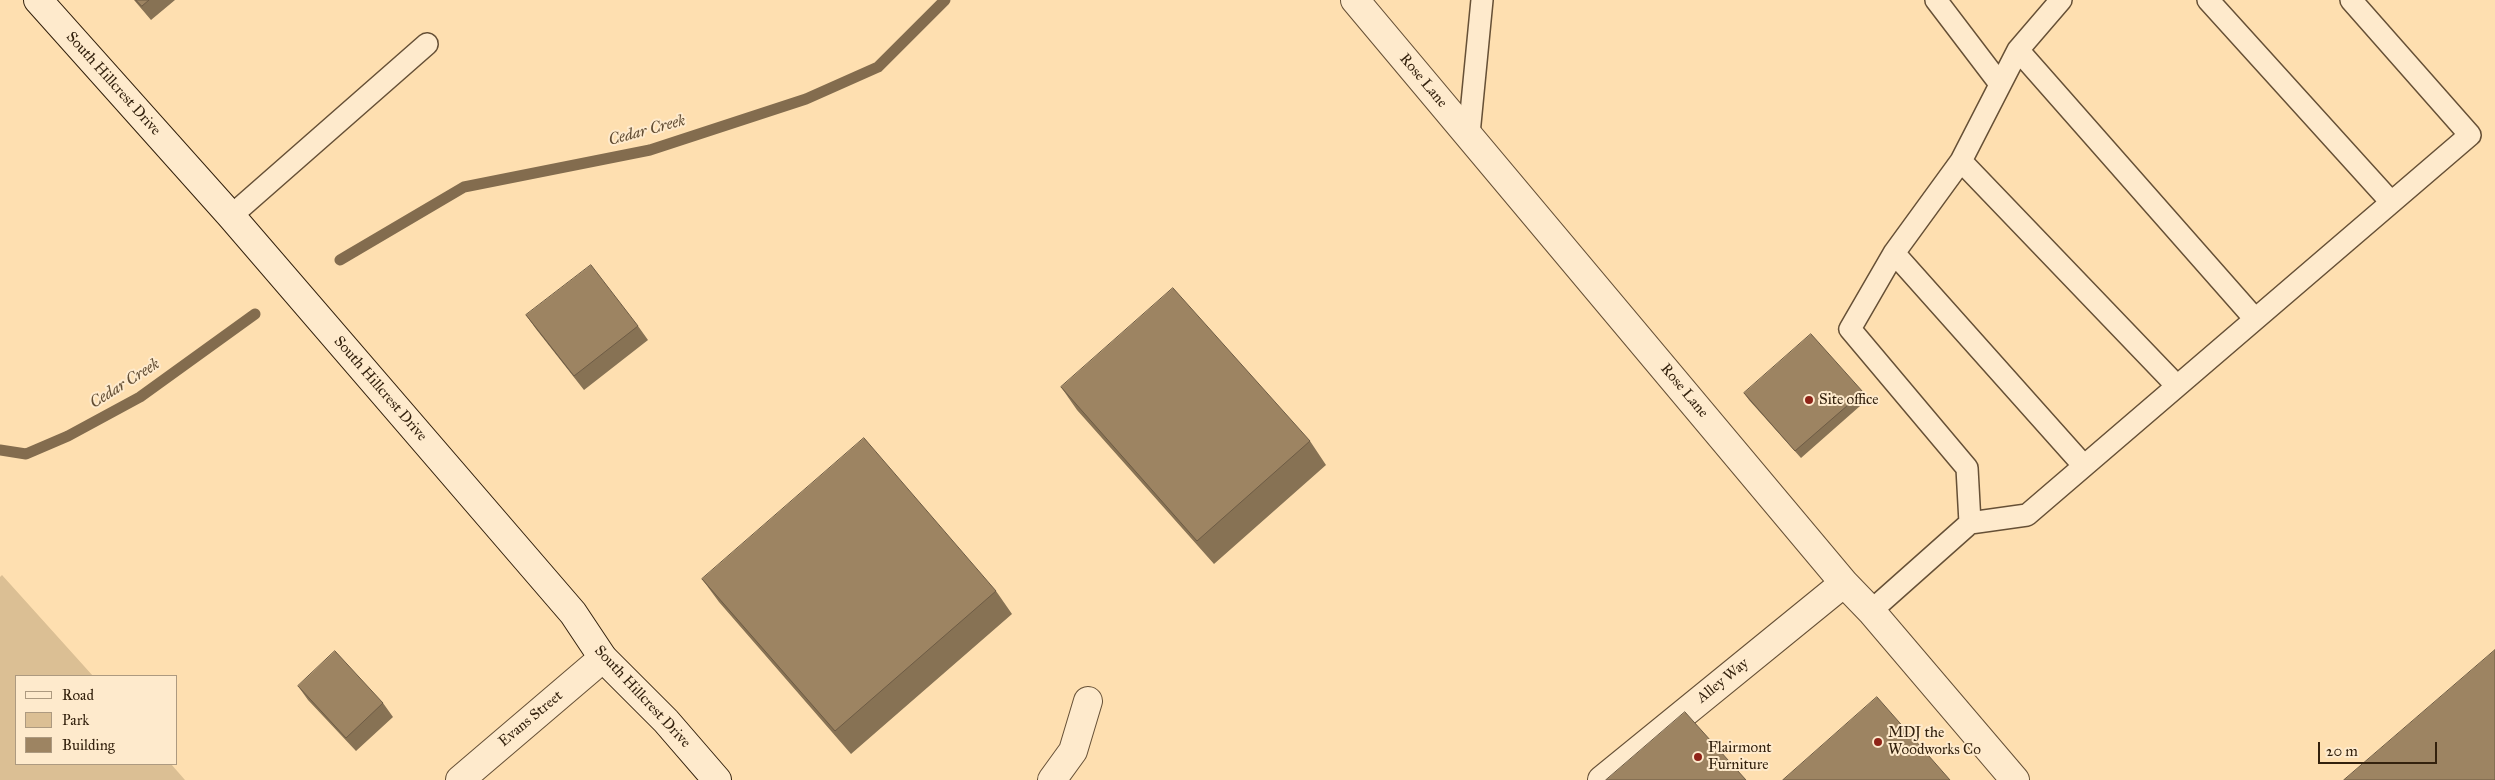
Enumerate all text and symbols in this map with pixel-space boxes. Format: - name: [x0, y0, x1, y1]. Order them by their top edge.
- street label: South Hillcrest Drive: [62, 29, 164, 139]
- street label: Rose Lane: [1395, 50, 1451, 112]
- water label: Cedar Creek: [606, 112, 688, 150]
- street label: South Hillcrest Drive: [330, 333, 430, 445]
- water label: Cedar Creek: [86, 355, 164, 413]
- street label: Rose Lane: [1656, 360, 1712, 422]
- place label: Site office: [1819, 391, 1879, 409]
- marker: Site office: [1803, 394, 1815, 406]
- street label: South Hillcrest Drive: [590, 642, 694, 752]
- street label: Alley Way: [1694, 655, 1752, 707]
- legend: [15, 675, 178, 765]
- text: Road: [62, 686, 94, 704]
- street label: Evans Street: [495, 687, 567, 751]
- text: Park: [62, 711, 89, 729]
- place label: MDJ the Woodworks Co: [1888, 724, 1981, 759]
- scale bar: [2320, 732, 2439, 764]
- text: Building: [62, 736, 115, 754]
- marker: MDJ the Woodworks Co: [1872, 736, 1884, 748]
- place label: Flairmont Furniture: [1708, 739, 1772, 774]
- text: 20 m: [2326, 742, 2358, 760]
- marker: Flairmont Furniture: [1692, 751, 1704, 763]

